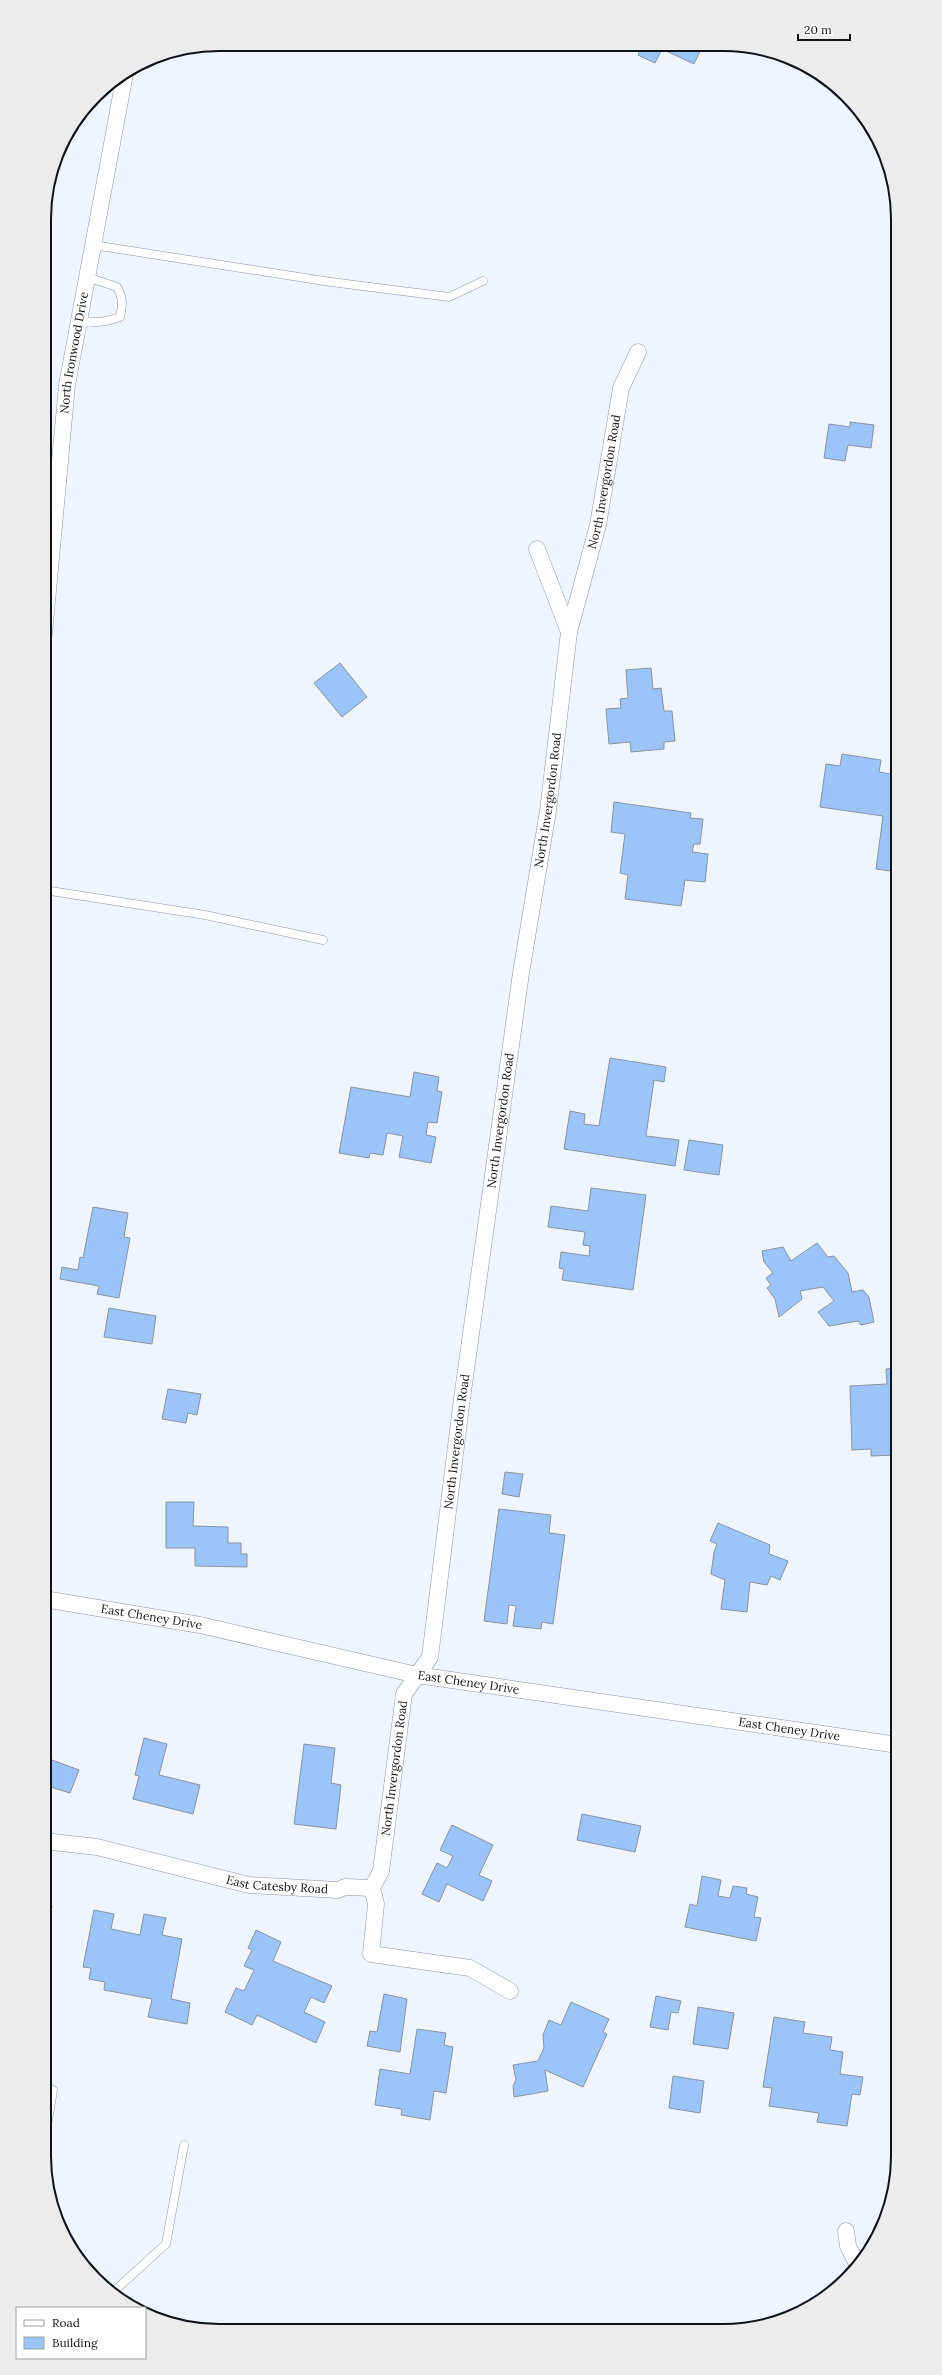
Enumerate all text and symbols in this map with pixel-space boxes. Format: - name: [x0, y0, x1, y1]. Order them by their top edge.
- scale bar: [798, 16, 850, 42]
- text: 20 m: [804, 22, 832, 37]
- street label: North Ironwood Drive: [56, 290, 91, 414]
- street label: North Invergordon Road: [584, 413, 623, 550]
- street label: North Invergordon Road: [531, 732, 564, 869]
- street label: North Invergordon Road: [483, 1052, 517, 1189]
- street label: North Invergordon Road: [440, 1373, 472, 1510]
- street label: East Cheney Drive: [100, 1601, 204, 1632]
- street label: East Cheney Drive: [417, 1667, 521, 1697]
- street label: North Invergordon Road: [378, 1699, 410, 1837]
- street label: East Cheney Drive: [738, 1714, 842, 1744]
- street label: East Catesby Road: [225, 1872, 329, 1896]
- legend: [16, 2307, 146, 2359]
- text: Road: [52, 2315, 80, 2330]
- text: Building: [52, 2335, 98, 2350]

